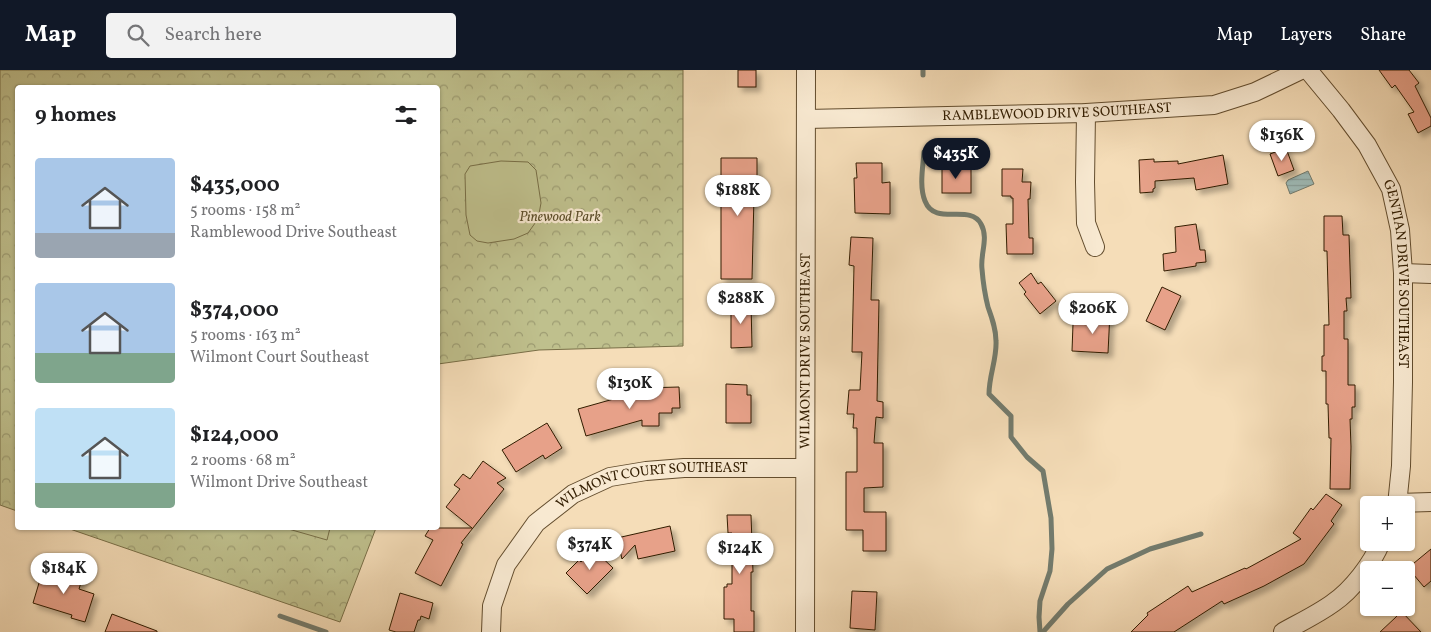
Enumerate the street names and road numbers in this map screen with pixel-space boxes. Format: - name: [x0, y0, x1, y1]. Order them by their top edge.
- street label: RAMBLEWOOD DRIVE SOUTHEAST: [942, 98, 1172, 126]
- street label: GENTIAN DRIVE SOUTHEAST: [1378, 176, 1413, 368]
- street label: WILMONT DRIVE SOUTHEAST: [796, 253, 815, 449]
- street label: WILMONT COURT SOUTHEAST: [552, 458, 748, 513]

